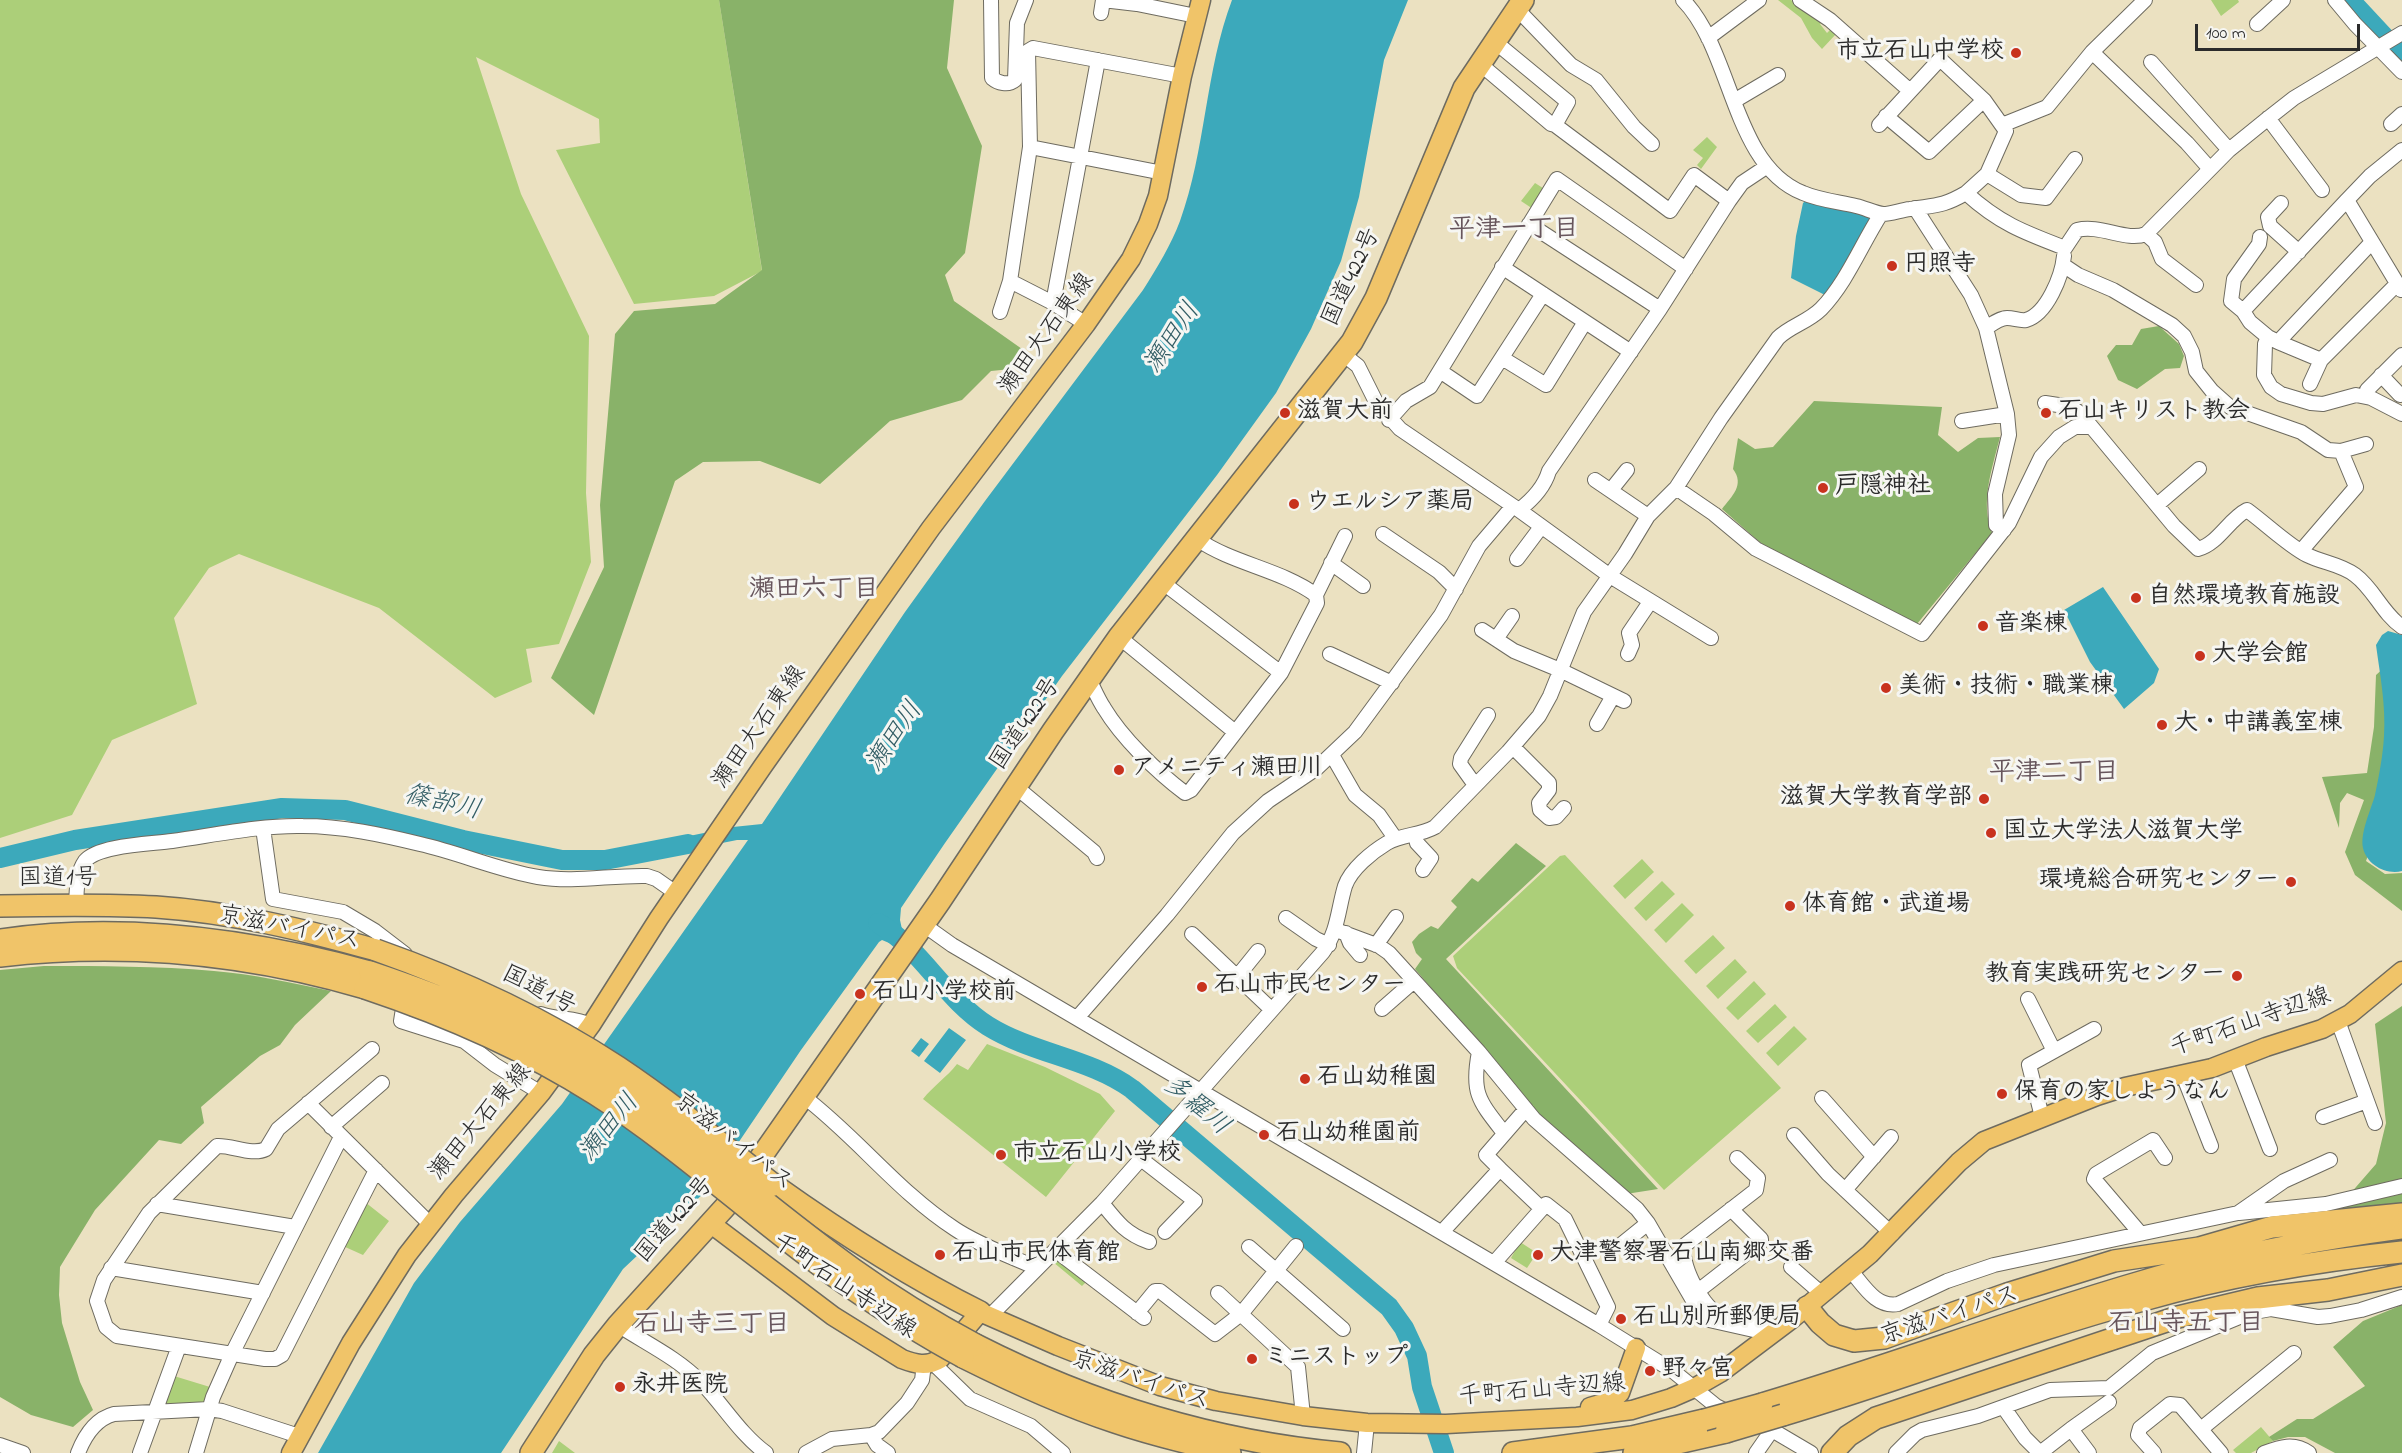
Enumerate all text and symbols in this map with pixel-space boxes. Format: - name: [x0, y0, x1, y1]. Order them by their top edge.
- scale bar: [2198, 12, 2363, 50]
- text: 100 m: [2206, 21, 2246, 47]
- place label: 市立石山中学校: [1836, 39, 2004, 67]
- marker: 市立石山中学校: [2009, 46, 2023, 60]
- district label: 平津一丁目: [1449, 216, 1579, 248]
- street label: 国道422号: [1318, 224, 1388, 332]
- place label: 円照寺: [1904, 252, 1976, 280]
- marker: 円照寺: [1885, 259, 1899, 273]
- street label: 瀬田大石東線: [994, 268, 1102, 402]
- water label: 瀬田川: [1139, 298, 1209, 380]
- place label: 滋賀大前: [1297, 399, 1393, 427]
- place label: 石山キリスト教会: [2058, 399, 2250, 427]
- marker: 滋賀大前: [1278, 406, 1292, 420]
- marker: 石山キリスト教会: [2039, 406, 2053, 420]
- place label: 戸隠神社: [1835, 474, 1931, 502]
- marker: 戸隠神社: [1816, 481, 1830, 495]
- place label: ウエルシア薬局: [1306, 490, 1474, 518]
- marker: ウエルシア薬局: [1287, 497, 1301, 511]
- district label: 瀬田六丁目: [749, 576, 879, 608]
- place label: 自然環境教育施設: [2148, 584, 2340, 612]
- marker: 自然環境教育施設: [2129, 591, 2143, 605]
- place label: 音楽棟: [1995, 612, 2067, 640]
- marker: 音楽棟: [1976, 619, 1990, 633]
- place label: 大学会館: [2212, 642, 2308, 670]
- marker: 大学会館: [2193, 649, 2207, 663]
- street label: 瀬田大石東線: [708, 661, 814, 795]
- street label: 国道422号: [985, 673, 1069, 777]
- place label: 美術・技術・職業棟: [1898, 674, 2114, 702]
- marker: 美術・技術・職業棟: [1879, 681, 1893, 695]
- water label: 瀬田川: [861, 697, 931, 779]
- place label: 大・中講義室棟: [2174, 711, 2342, 739]
- marker: 大・中講義室棟: [2155, 718, 2169, 732]
- place label: アメニティ瀬田川: [1131, 756, 1323, 784]
- district label: 平津二丁目: [1989, 759, 2119, 791]
- marker: アメニティ瀬田川: [1112, 763, 1126, 777]
- water label: 篠部川: [400, 781, 484, 829]
- place label: 滋賀大学教育学部: [1780, 785, 1972, 813]
- marker: 滋賀大学教育学部: [1977, 792, 1991, 806]
- place label: 国立大学法人滋賀大学: [2003, 819, 2243, 847]
- marker: 国立大学法人滋賀大学: [1984, 826, 1998, 840]
- street label: 国道1号: [18, 866, 98, 894]
- place label: 環境総合研究センター: [2039, 868, 2279, 896]
- marker: 環境総合研究センター: [2284, 875, 2298, 889]
- place label: 体育館・武道場: [1802, 892, 1970, 920]
- marker: 体育館・武道場: [1783, 899, 1797, 913]
- street label: 京滋バイパス: [216, 902, 362, 958]
- street label: 国道1号: [496, 961, 580, 1023]
- place label: 教育実践研究センター: [1985, 962, 2225, 990]
- marker: 教育実践研究センター: [2230, 969, 2244, 983]
- place label: 石山市民センター: [1214, 973, 1406, 1001]
- place label: 石山小学校前: [872, 980, 1016, 1008]
- marker: 石山市民センター: [1195, 980, 1209, 994]
- street label: 千町石山寺辺線: [2167, 983, 2335, 1065]
- marker: 石山小学校前: [853, 987, 867, 1001]
- street label: 瀬田大石東線: [425, 1059, 539, 1187]
- place label: 石山幼稚園: [1317, 1065, 1437, 1093]
- water label: 多羅川: [1155, 1070, 1235, 1144]
- marker: 石山幼稚園: [1298, 1072, 1312, 1086]
- place label: 保育の家しようなん: [2014, 1080, 2230, 1108]
- street label: 京滋バイパス: [666, 1087, 798, 1199]
- marker: 保育の家しようなん: [1995, 1087, 2009, 1101]
- water label: 瀬田川: [574, 1089, 648, 1169]
- place label: 石山幼稚園前: [1276, 1121, 1420, 1149]
- marker: 石山幼稚園前: [1257, 1128, 1271, 1142]
- place label: 市立石山小学校: [1013, 1141, 1181, 1169]
- marker: 市立石山小学校: [994, 1148, 1008, 1162]
- street label: 国道422号: [630, 1172, 722, 1270]
- street label: 千町石山寺辺線: [765, 1229, 921, 1347]
- place label: 石山市民体育館: [952, 1241, 1120, 1269]
- place label: 大津警察署石山南郷交番: [1550, 1241, 1814, 1269]
- marker: 石山市民体育館: [933, 1248, 947, 1262]
- marker: 大津警察署石山南郷交番: [1531, 1248, 1545, 1262]
- street label: 京滋バイパス: [1877, 1281, 2023, 1353]
- place label: 石山別所郵便局: [1633, 1305, 1801, 1333]
- district label: 石山寺五丁目: [2108, 1310, 2264, 1342]
- district label: 石山寺三丁目: [634, 1311, 790, 1343]
- marker: 石山別所郵便局: [1614, 1312, 1628, 1326]
- place label: ミニストップ: [1264, 1345, 1408, 1373]
- street label: 京滋バイパス: [1067, 1346, 1213, 1418]
- marker: ミニストップ: [1245, 1352, 1259, 1366]
- place label: 野々宮: [1662, 1357, 1734, 1385]
- marker: 野々宮: [1643, 1364, 1657, 1378]
- street label: 千町石山寺辺線: [1457, 1370, 1627, 1414]
- place label: 永井医院: [632, 1373, 728, 1401]
- marker: 永井医院: [613, 1380, 627, 1394]

